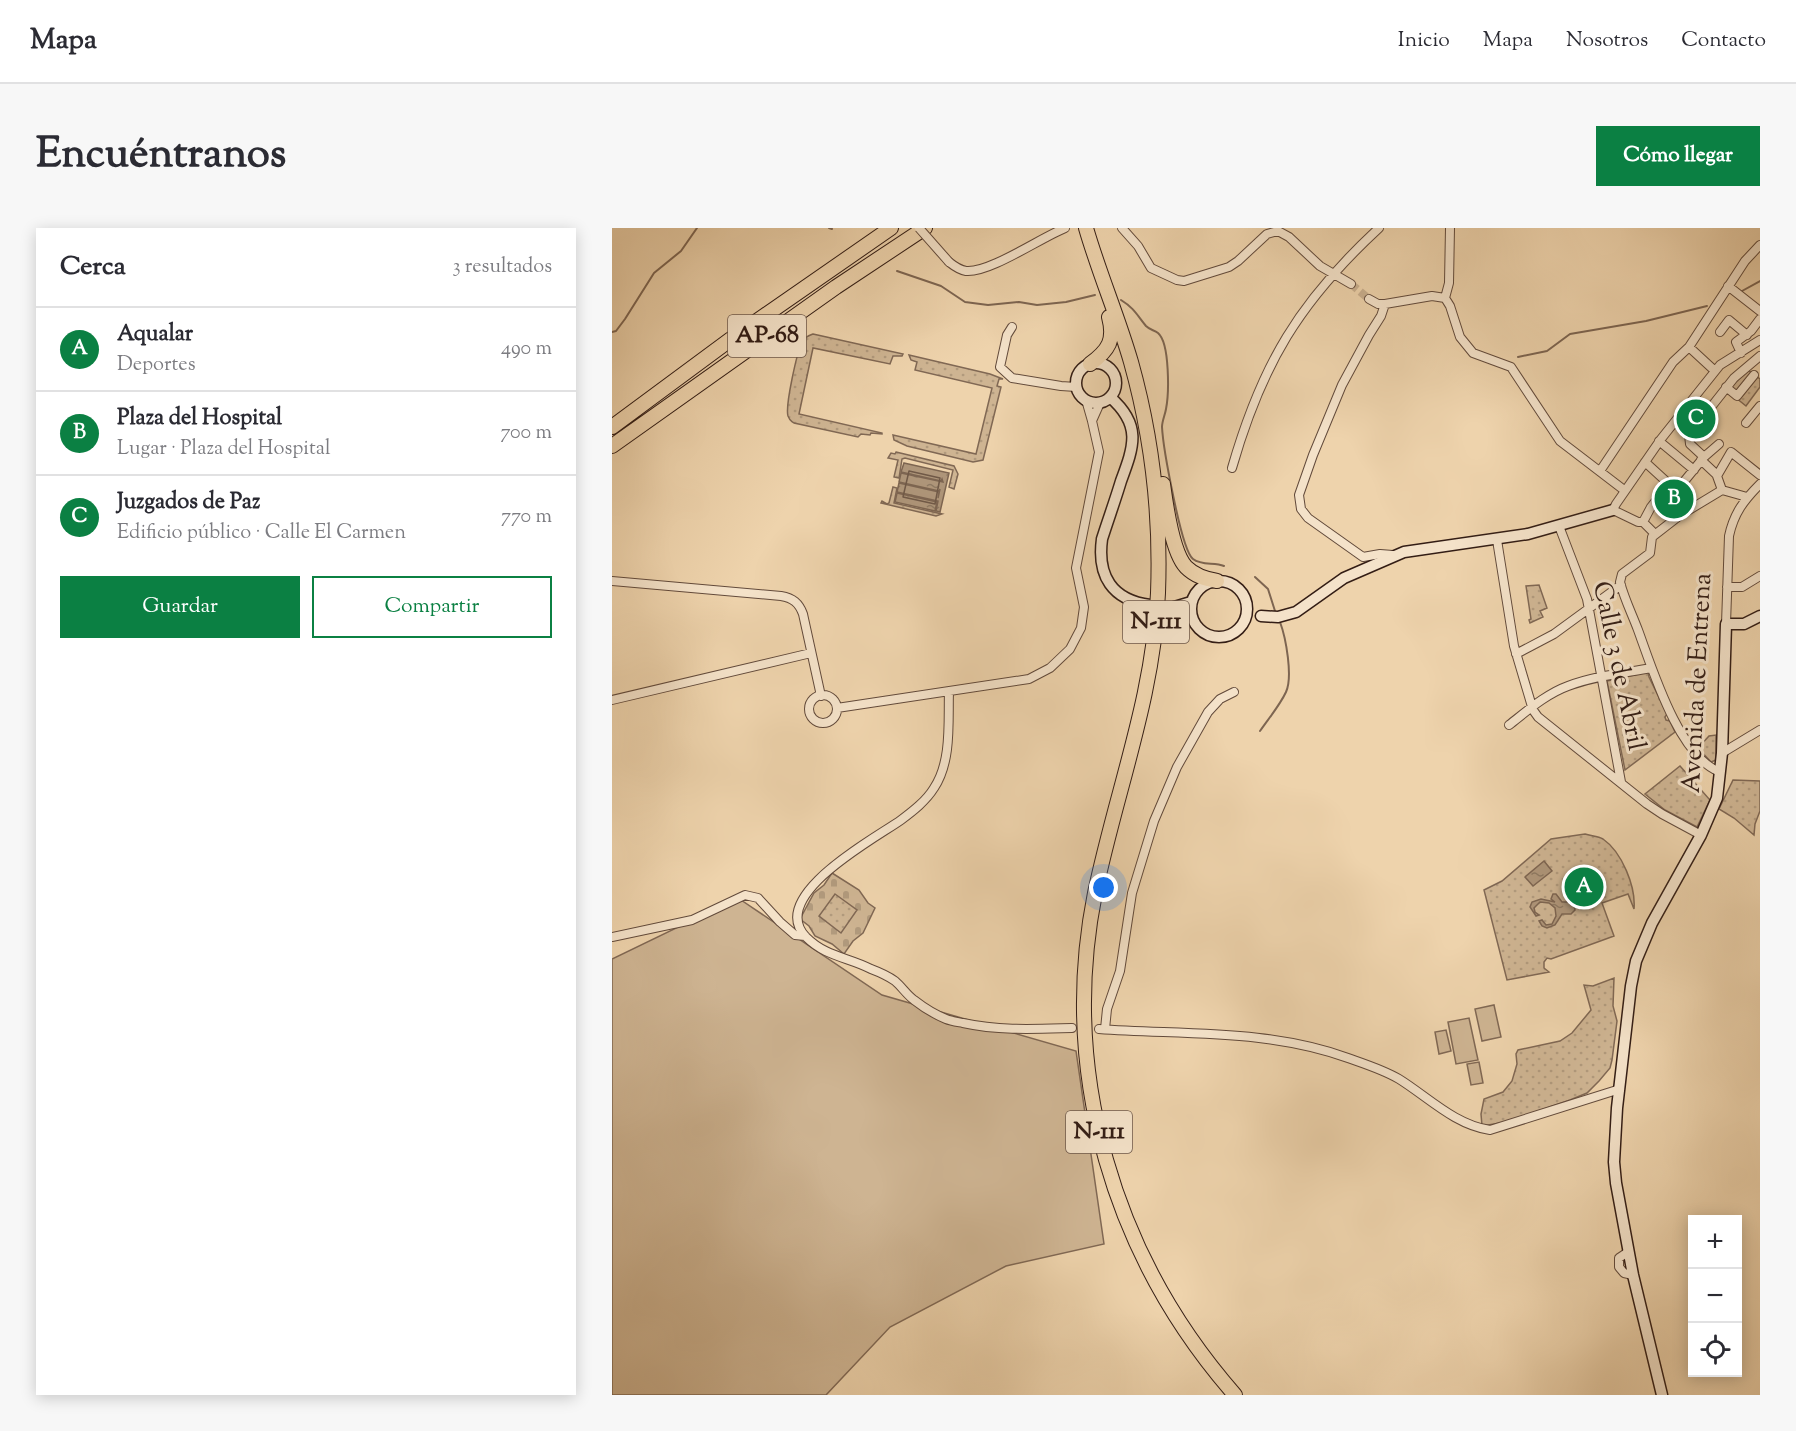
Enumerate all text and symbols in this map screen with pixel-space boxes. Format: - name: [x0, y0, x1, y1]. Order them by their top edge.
- text: Mapa: [30, 21, 97, 61]
- text: Inicio: [1398, 26, 1450, 56]
- text: Mapa: [1483, 26, 1533, 56]
- text: Nosotros: [1566, 26, 1648, 56]
- text: Contacto: [1681, 26, 1766, 56]
- text: Encuéntranos: [36, 126, 286, 186]
- button: Cómo llegar: [1596, 126, 1760, 186]
- text: Cerca: [60, 249, 126, 286]
- text: 3 resultados: [452, 253, 552, 282]
- road number: AP-68: [728, 315, 806, 357]
- text: Aqualar: [117, 319, 193, 351]
- text: A: [71, 335, 88, 364]
- text: 490 m: [501, 335, 552, 364]
- text: Deportes: [117, 351, 196, 380]
- pin: C: [1676, 396, 1716, 441]
- text: Plaza del Hospital: [117, 403, 282, 435]
- text: B: [73, 419, 86, 448]
- text: 700 m: [500, 419, 552, 448]
- text: Lugar · Plaza del Hospital: [117, 435, 331, 464]
- pin: B: [1654, 476, 1694, 522]
- text: Juzgados de Paz: [117, 487, 260, 519]
- text: C: [71, 503, 88, 532]
- text: 770 m: [501, 503, 552, 532]
- text: Edificio público · Calle El Carmen: [117, 519, 406, 548]
- street label: Avenida de Entrena: [1674, 572, 1722, 794]
- button: Guardar: [60, 576, 300, 638]
- button: Compartir: [312, 576, 552, 638]
- street label: Calle 3 de Abril: [1582, 578, 1654, 754]
- road number: N-111: [1123, 601, 1189, 643]
- pin: A: [1564, 864, 1604, 910]
- your location: [1089, 873, 1118, 902]
- road number: N-111: [1066, 1111, 1132, 1153]
- map controls: [1688, 1215, 1742, 1377]
- button: +: [1688, 1215, 1742, 1269]
- button: −: [1688, 1269, 1742, 1323]
- button: locate: [1688, 1323, 1742, 1377]

